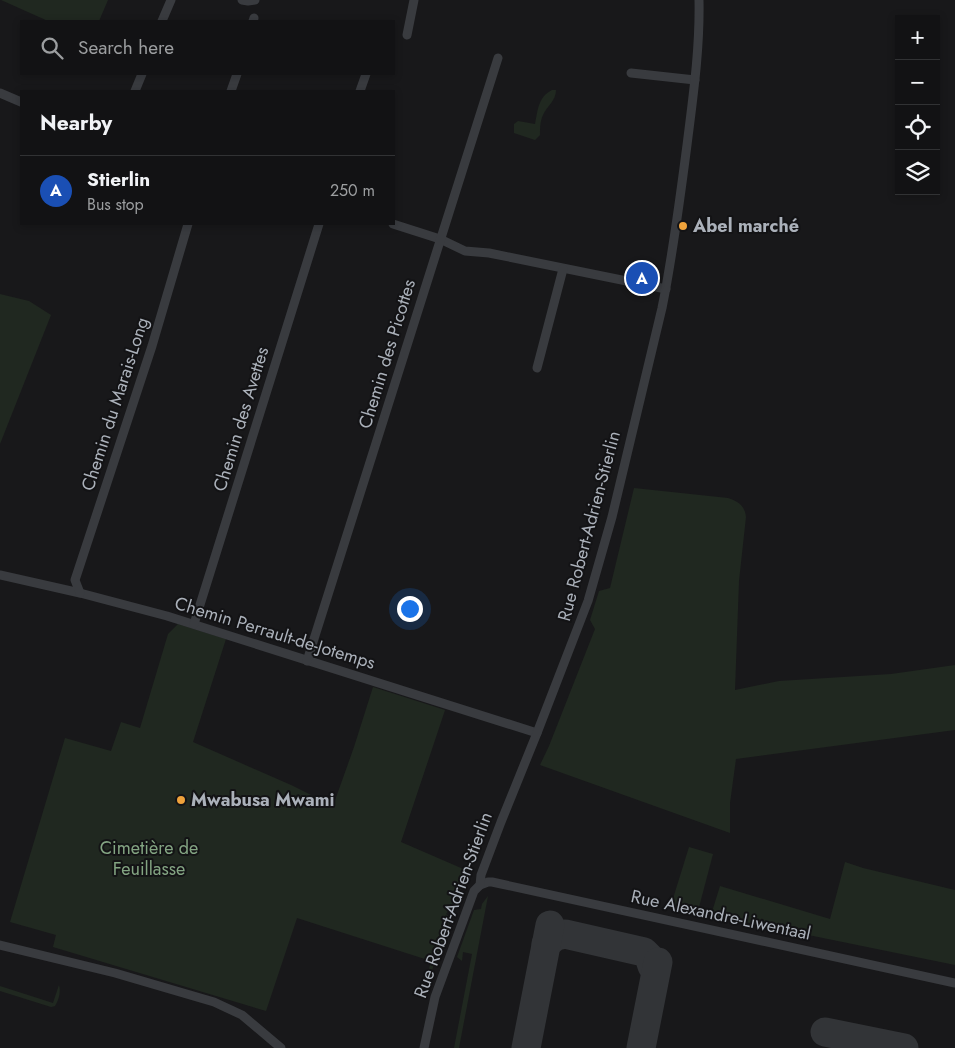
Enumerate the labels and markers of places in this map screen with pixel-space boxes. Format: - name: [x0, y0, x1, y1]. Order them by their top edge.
- place label: Abel marché: [692, 213, 799, 239]
- marker: Abel marché: [677, 220, 689, 232]
- pin: A: [626, 259, 658, 297]
- place label: Mwabusa Mwami: [191, 787, 334, 813]
- marker: Mwabusa Mwami: [175, 794, 187, 806]

